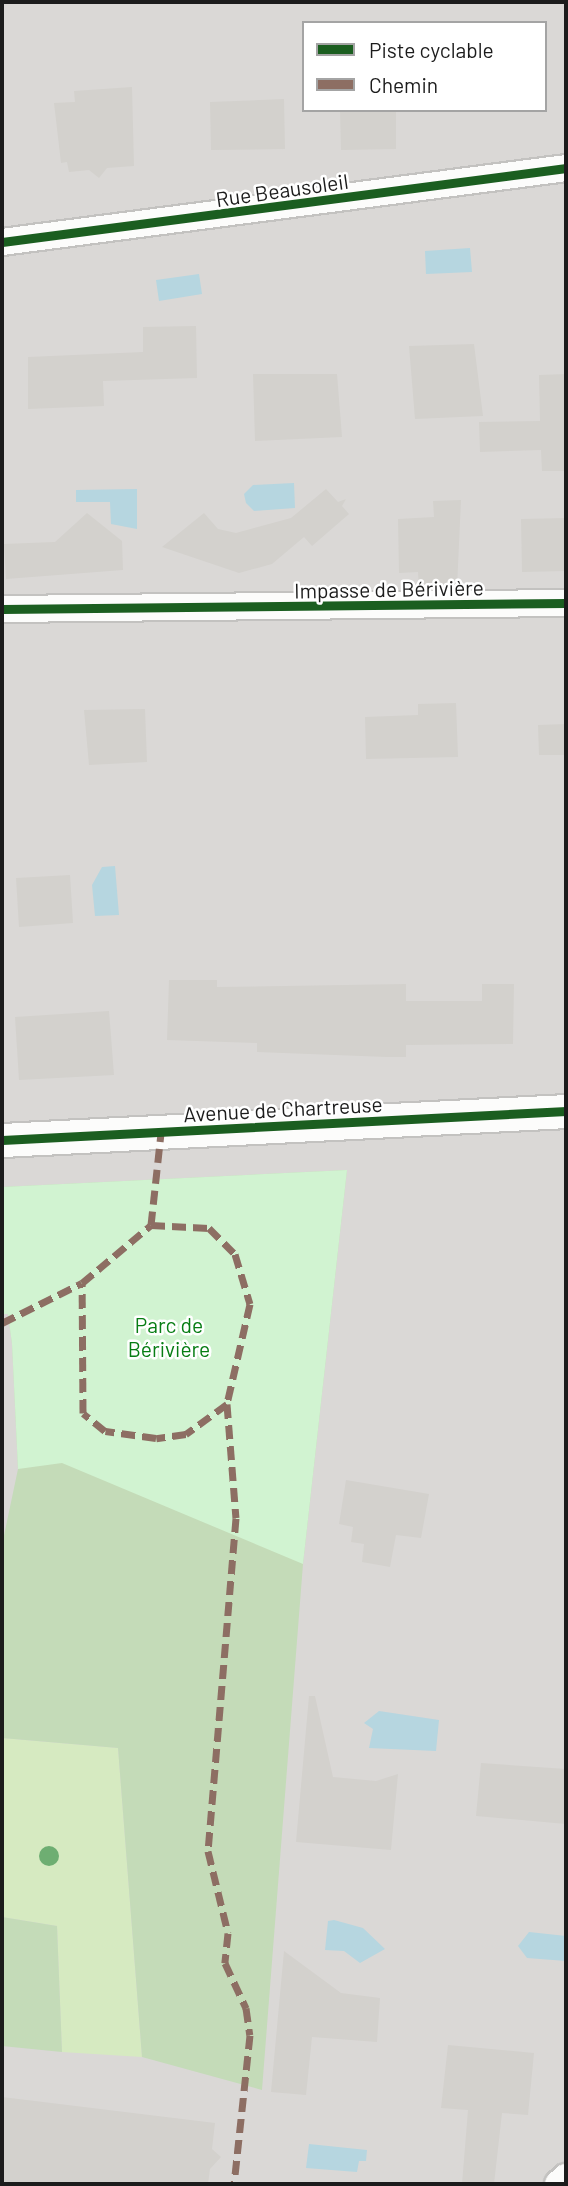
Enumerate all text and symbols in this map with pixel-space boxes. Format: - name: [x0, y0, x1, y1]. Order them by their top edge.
- legend: [302, 21, 547, 112]
- text: Piste cyclable: [369, 37, 494, 62]
- text: Chemin: [369, 72, 438, 97]
- street label: Rue Beausoleil: [214, 168, 350, 212]
- street label: Impasse de Bérivière: [294, 575, 484, 603]
- street label: Avenue de Chartreuse: [183, 1091, 383, 1127]
- park label: Parc de Bérivière: [128, 1312, 210, 1362]

